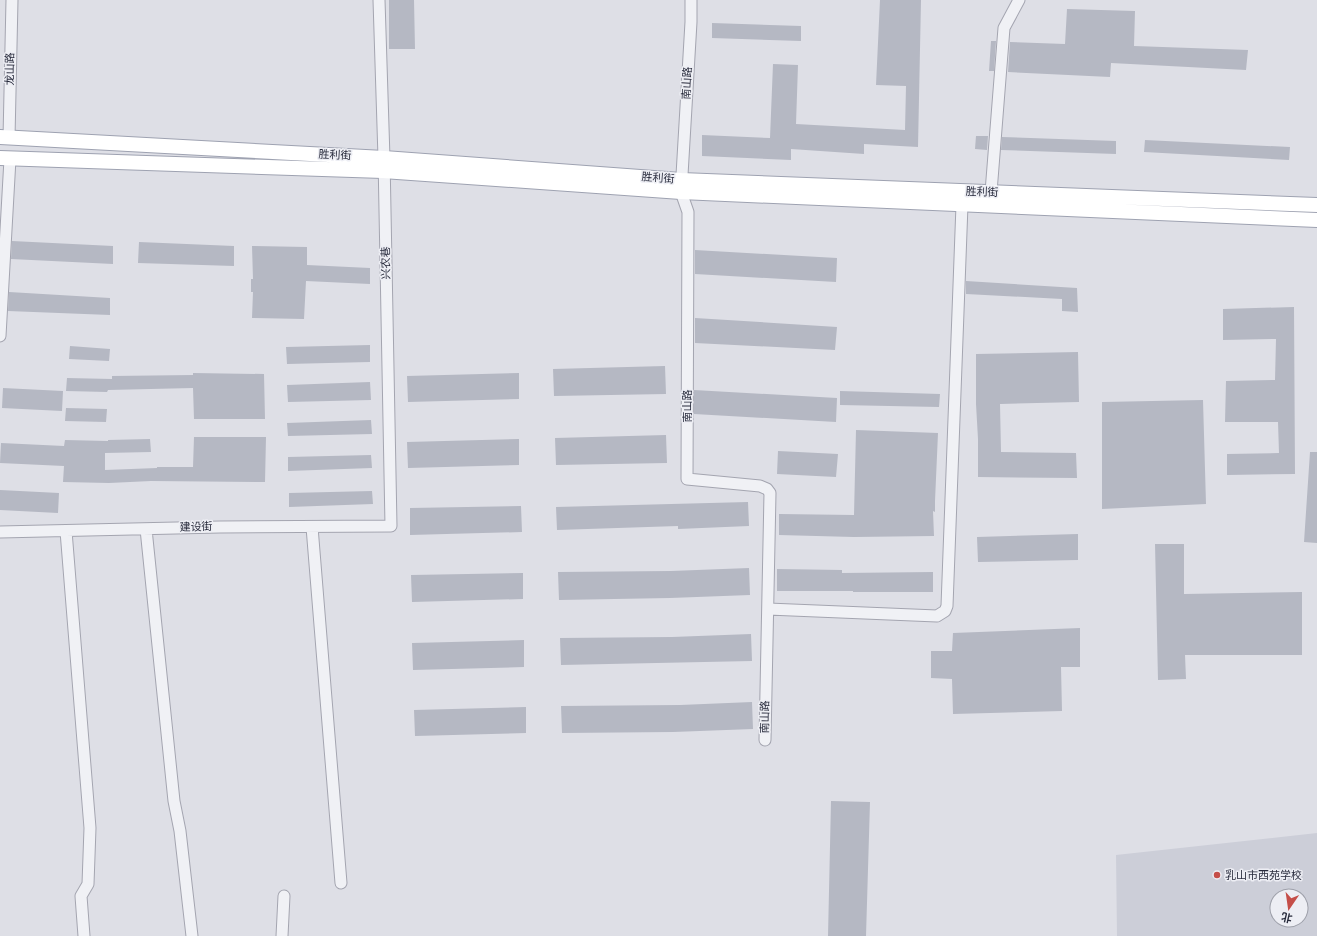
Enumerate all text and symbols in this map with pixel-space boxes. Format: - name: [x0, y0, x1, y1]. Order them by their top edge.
- street label: 龙山路: [3, 52, 17, 86]
- street label: 南山路: [680, 66, 694, 100]
- street label: 胜利街: [318, 148, 352, 162]
- street label: 胜利街: [641, 170, 675, 186]
- street label: 胜利街: [965, 185, 999, 199]
- street label: 兴农巷: [379, 246, 393, 280]
- street label: 南山路: [681, 390, 694, 423]
- street label: 建设街: [179, 520, 213, 534]
- street label: 南山路: [758, 700, 772, 734]
- place label: 乳山市西苑学校: [1225, 869, 1302, 882]
- marker: 乳山市西苑学校: [1212, 870, 1222, 880]
- north arrow: [1269, 888, 1309, 928]
- text: 北: [1280, 910, 1294, 925]

